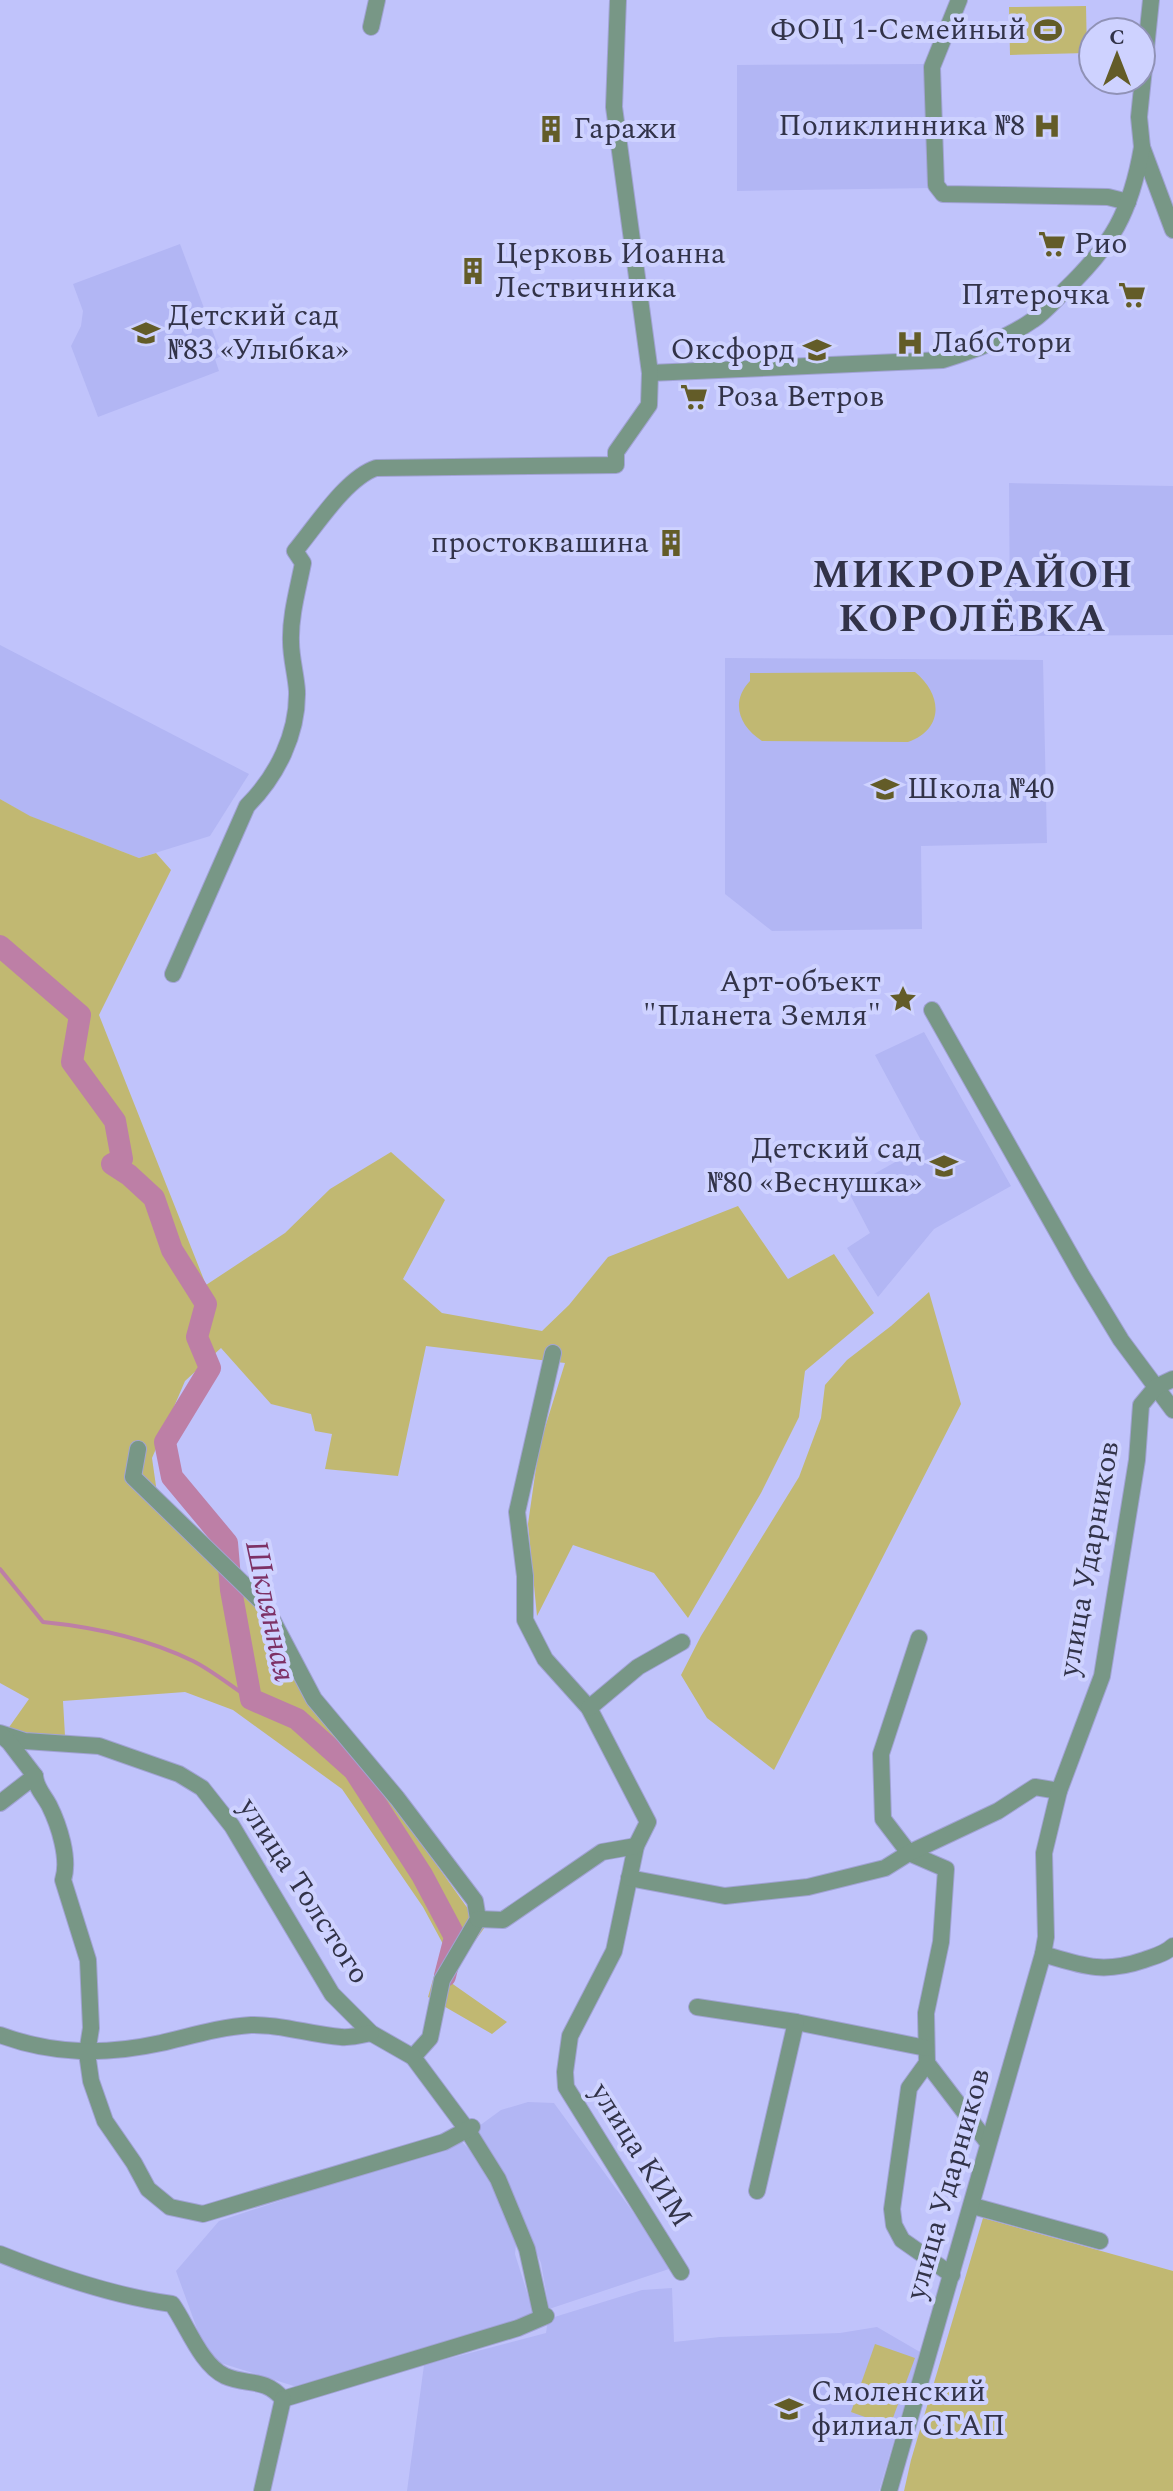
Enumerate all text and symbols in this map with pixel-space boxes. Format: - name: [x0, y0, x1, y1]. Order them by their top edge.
- place label: ФОЦ 1-Семейный: [770, 7, 1026, 53]
- sports icon: ФОЦ 1-Семейный: [1033, 15, 1063, 45]
- north arrow: [1077, 16, 1157, 96]
- text: С: [1109, 21, 1125, 54]
- place label: Поликлинника №8: [778, 103, 1025, 149]
- place label: Гаражи: [573, 106, 677, 152]
- hospital icon: Поликлинника №8: [1032, 111, 1062, 141]
- building icon: Гаражи: [536, 114, 566, 144]
- place label: Рио: [1074, 221, 1127, 267]
- supermarket icon: Рио: [1037, 229, 1067, 259]
- place label: Церковь Иоанна Лествичника: [495, 231, 726, 311]
- building icon: Церковь Иоанна Лествичника: [458, 256, 488, 286]
- place label: Пятерочка: [961, 272, 1110, 318]
- supermarket icon: Пятерочка: [1117, 280, 1147, 310]
- place label: Детский сад №83 «Улыбка»: [168, 293, 349, 373]
- school or university icon: Детский сад №83 «Улыбка»: [131, 318, 161, 348]
- place label: ЛабСтори: [932, 320, 1072, 366]
- place label: Оксфорд: [671, 327, 795, 373]
- hospital icon: ЛабСтори: [895, 328, 925, 358]
- school or university icon: Оксфорд: [802, 335, 832, 365]
- place label: Роза Ветров: [716, 374, 884, 420]
- supermarket icon: Роза Ветров: [679, 382, 709, 412]
- place label: простоквашина: [431, 520, 649, 566]
- building icon: простоквашина: [656, 528, 686, 558]
- district label: МИКРОРАЙОН КОРОЛЁВКА: [812, 547, 1134, 649]
- place label: Школа №40: [907, 766, 1054, 812]
- school or university icon: Школа №40: [870, 774, 900, 804]
- place label: Арт-объект "Планета Земля": [643, 959, 881, 1039]
- place icon: Арт-объект "Планета Земля": [888, 984, 918, 1014]
- place label: Детский сад №80 «Веснушка»: [708, 1126, 922, 1206]
- school or university icon: Детский сад №80 «Веснушка»: [929, 1151, 959, 1181]
- street label: улица Ударников: [1045, 1438, 1132, 1681]
- water label: Шклянная: [231, 1536, 309, 1686]
- street label: улица Толстого: [226, 1788, 382, 1993]
- street label: улица Ударников: [893, 2063, 1003, 2306]
- street label: улица КИМ: [578, 2073, 704, 2236]
- place label: Смоленский филиал СГАП: [811, 2369, 1005, 2449]
- school or university icon: Смоленский филиал СГАП: [774, 2394, 804, 2424]

